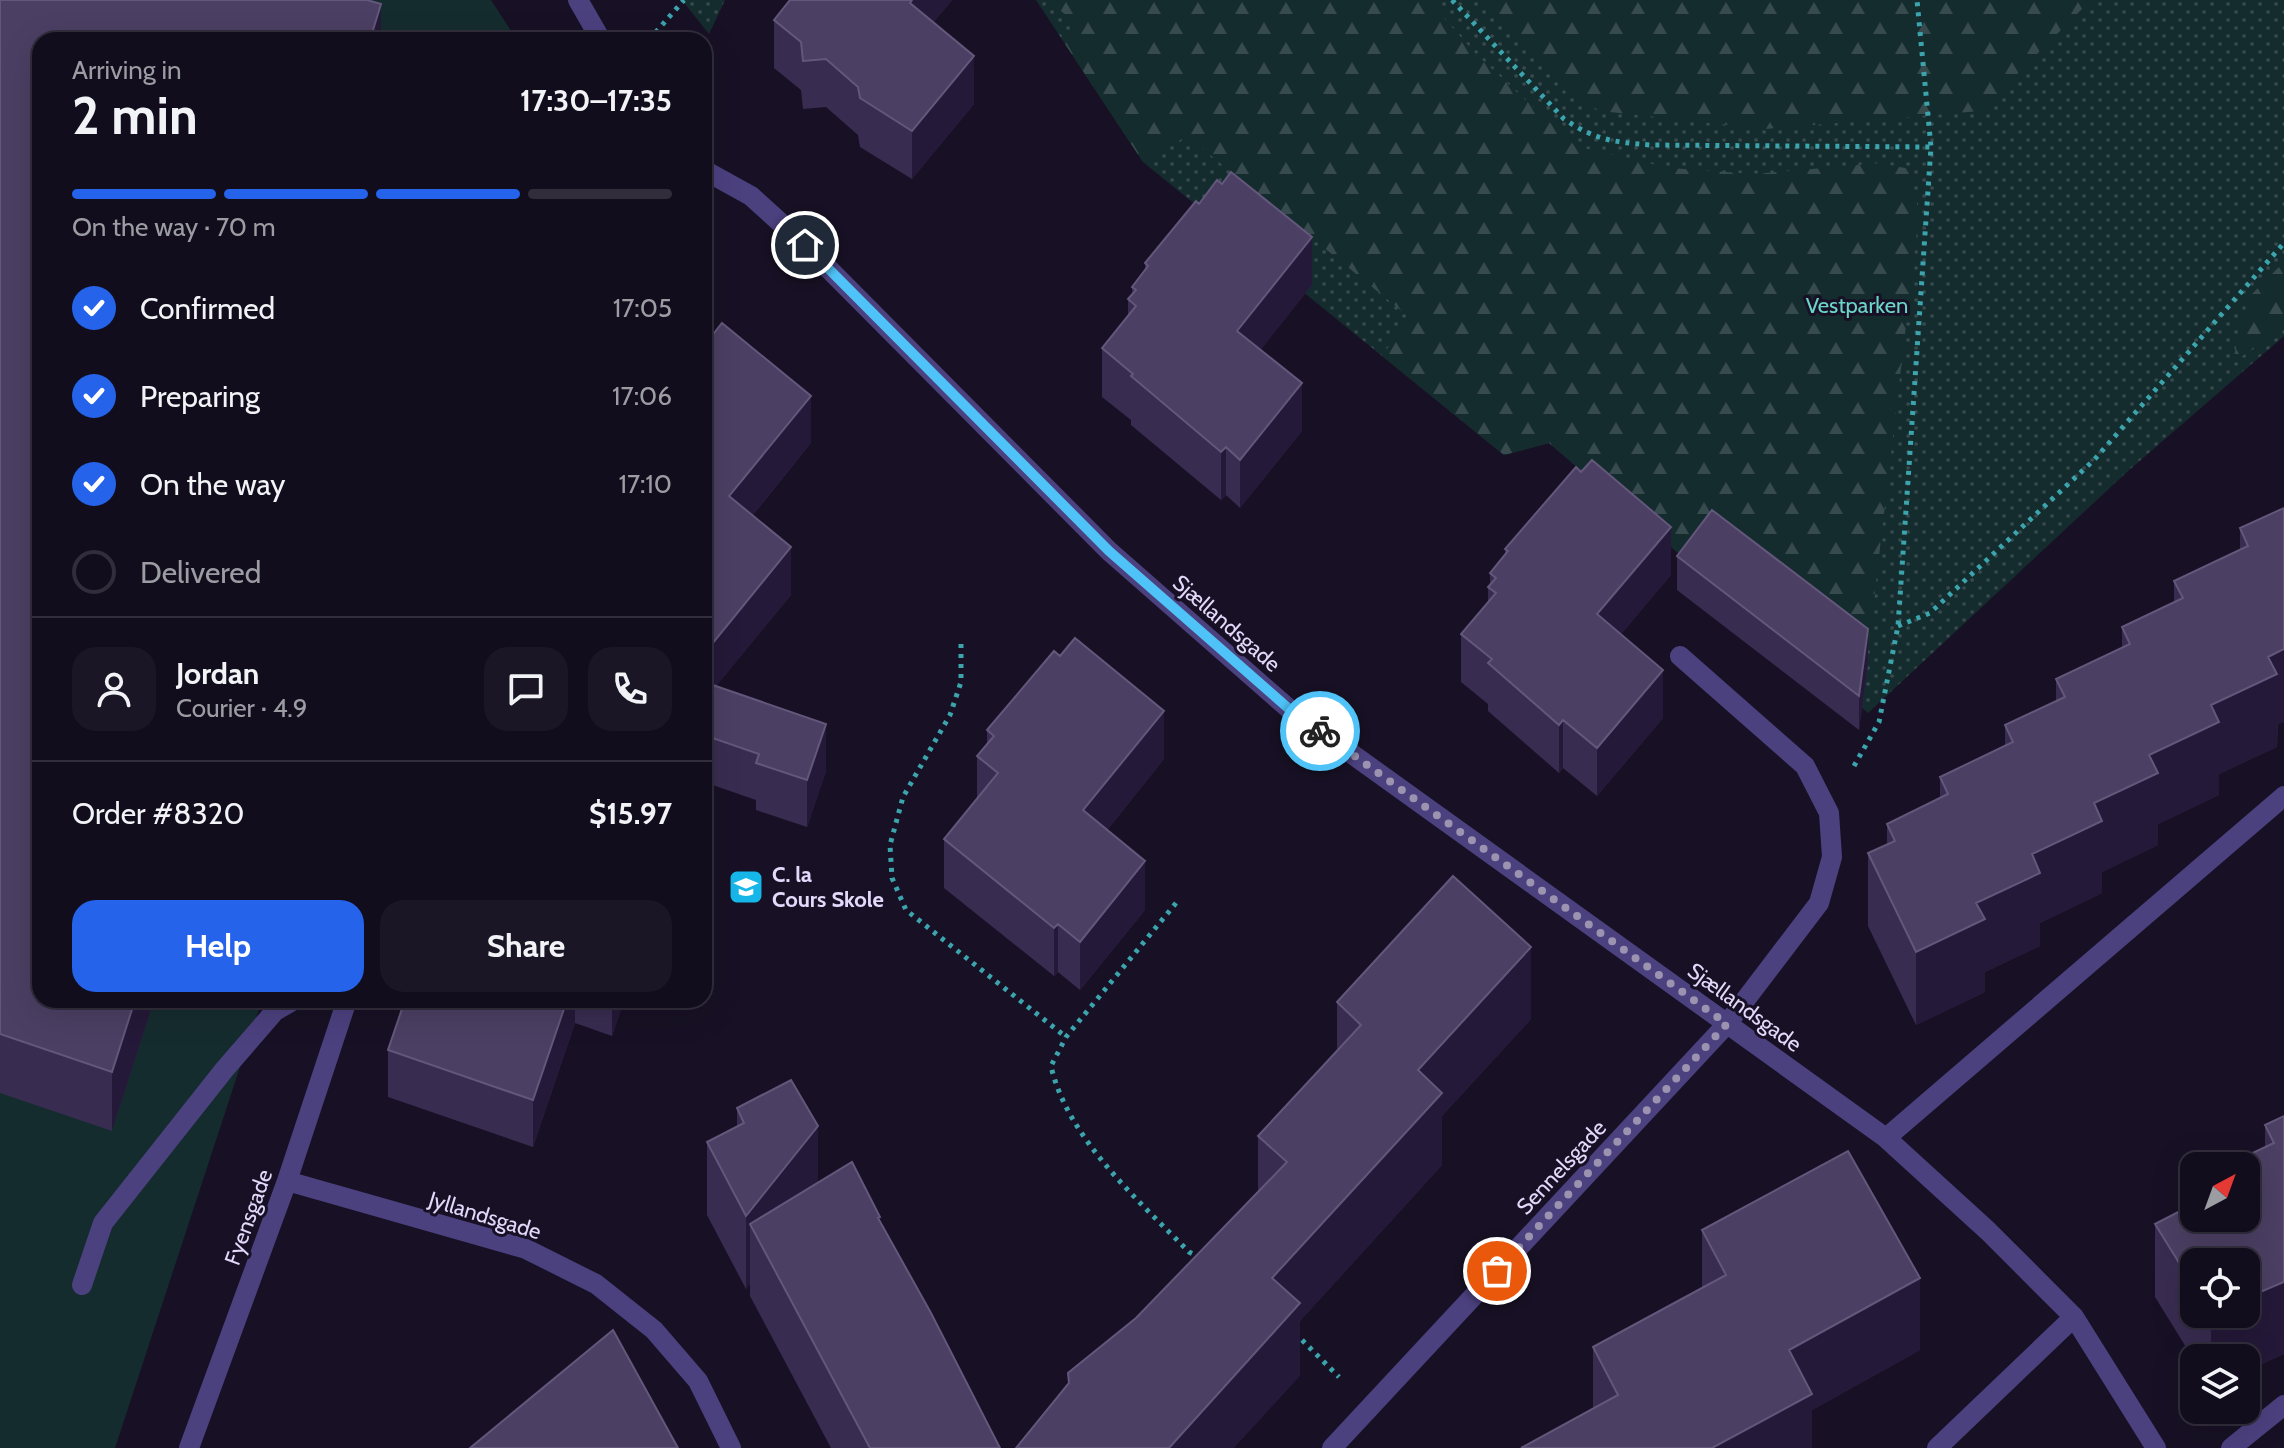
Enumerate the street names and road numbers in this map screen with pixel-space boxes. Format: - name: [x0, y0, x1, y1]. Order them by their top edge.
- street label: Sjællandsgade: [1167, 569, 1286, 678]
- street label: Sjællandsgade: [1683, 957, 1807, 1058]
- street label: Sennelsgade: [1511, 1115, 1612, 1220]
- street label: Fyensgade: [219, 1166, 278, 1269]
- street label: Jyllandsgade: [424, 1185, 544, 1245]

